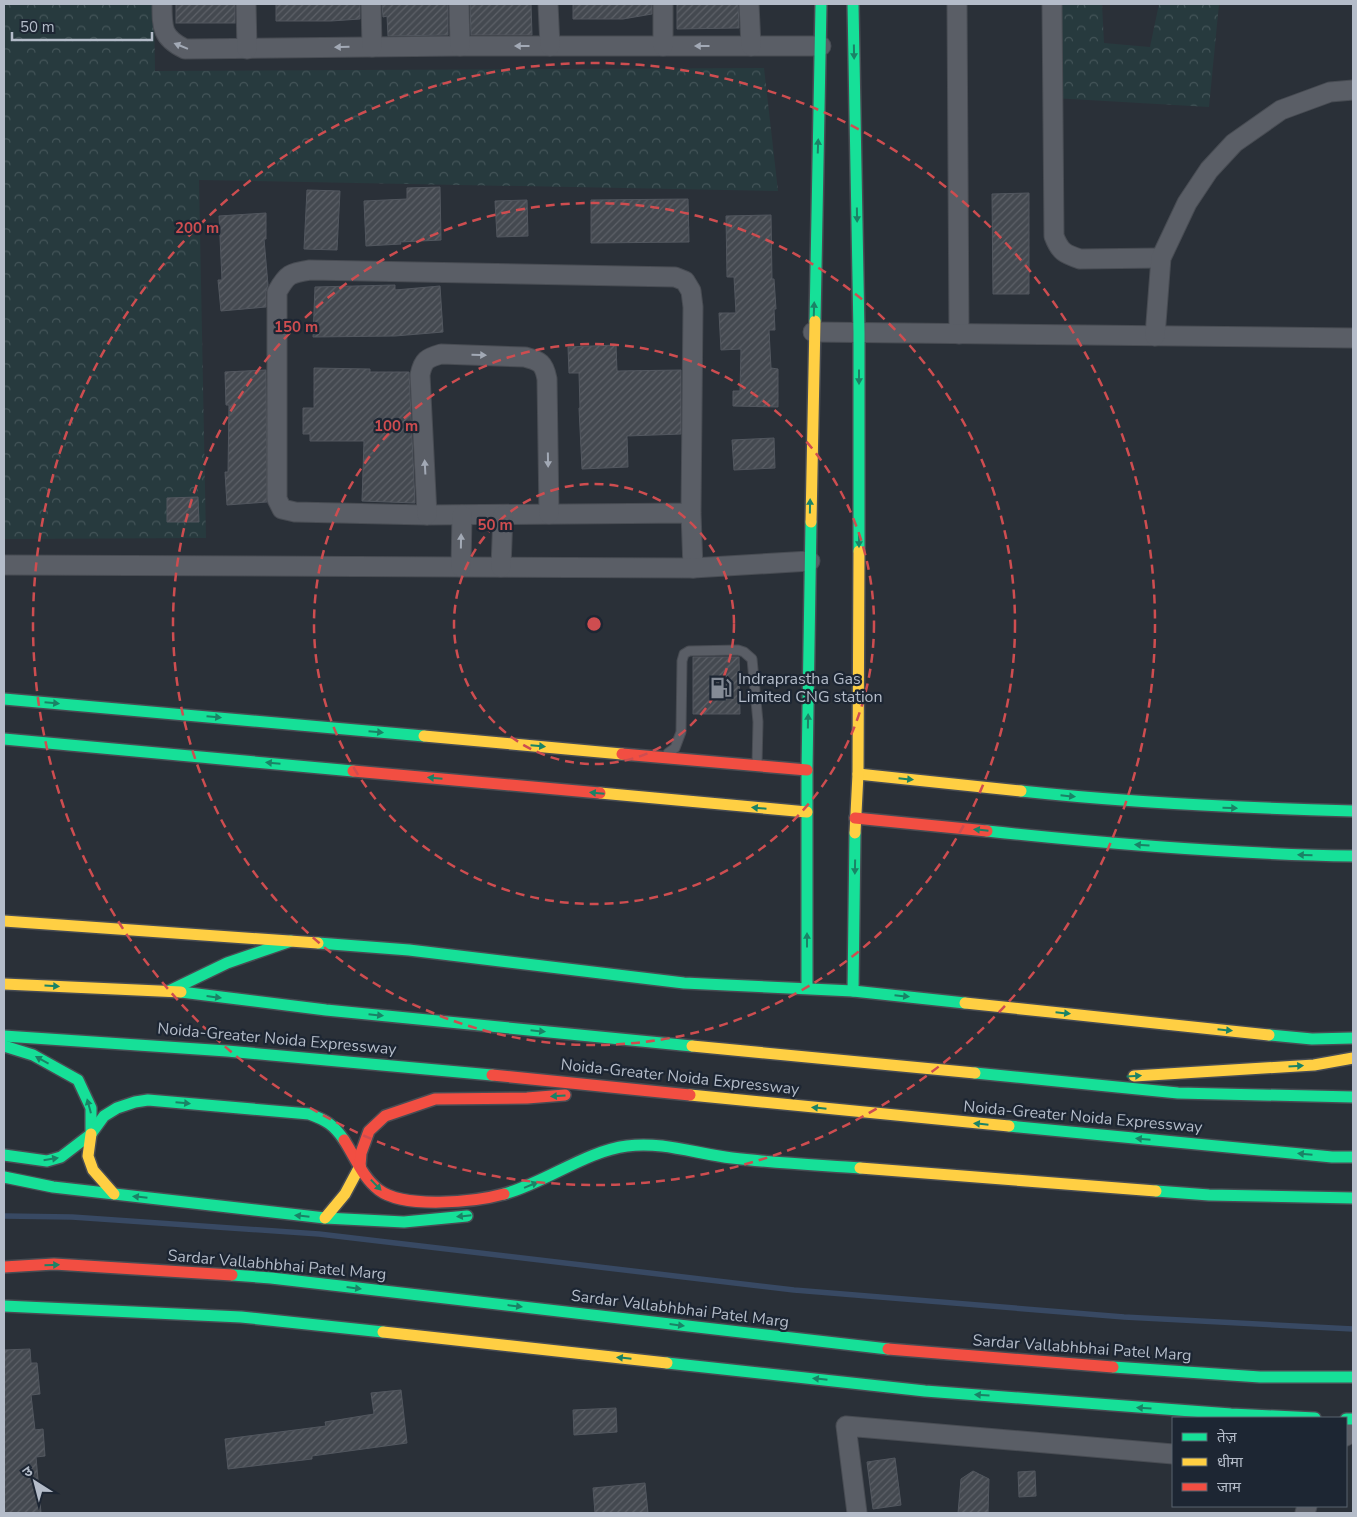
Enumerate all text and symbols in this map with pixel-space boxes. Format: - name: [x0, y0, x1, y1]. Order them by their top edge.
- scale bar: [12, 10, 152, 42]
- text: 50 m: [20, 17, 55, 37]
- one-way arrow: [174, 41, 188, 49]
- one-way arrow: [514, 42, 530, 50]
- one-way arrow: [694, 42, 710, 50]
- one-way arrow: [334, 44, 350, 52]
- one-way arrow: [850, 45, 858, 61]
- one-way arrow: [815, 138, 823, 154]
- one-way arrow: [853, 207, 861, 223]
- text: 200 m: [175, 218, 219, 238]
- one-way arrow: [810, 301, 818, 317]
- text: 150 m: [274, 317, 318, 337]
- one-way arrow: [471, 352, 487, 360]
- one-way arrow: [855, 370, 863, 386]
- text: 100 m: [374, 416, 418, 436]
- one-way arrow: [544, 453, 552, 469]
- one-way arrow: [420, 458, 428, 474]
- one-way arrow: [807, 498, 815, 514]
- text: 50 m: [477, 515, 513, 535]
- one-way arrow: [855, 532, 863, 548]
- one-way arrow: [458, 533, 466, 549]
- centre of rings: [585, 615, 603, 633]
- place label: Indraprastha Gas Limited CNG station: [738, 668, 883, 708]
- fuel station icon: Indraprastha Gas Limited CNG station: [708, 675, 734, 701]
- one-way arrow: [45, 699, 61, 707]
- one-way arrow: [206, 713, 222, 721]
- one-way arrow: [804, 713, 812, 729]
- one-way arrow: [368, 728, 384, 736]
- one-way arrow: [530, 742, 546, 750]
- one-way arrow: [265, 759, 281, 767]
- one-way arrow: [427, 774, 443, 782]
- one-way arrow: [899, 775, 915, 783]
- one-way arrow: [588, 789, 604, 797]
- one-way arrow: [1060, 792, 1076, 800]
- one-way arrow: [750, 803, 766, 811]
- one-way arrow: [1222, 804, 1238, 812]
- one-way arrow: [972, 826, 988, 834]
- one-way arrow: [1134, 841, 1150, 849]
- one-way arrow: [1296, 850, 1312, 858]
- one-way arrow: [851, 859, 859, 875]
- one-way arrow: [803, 931, 811, 947]
- one-way arrow: [45, 982, 61, 990]
- one-way arrow: [894, 992, 910, 1000]
- one-way arrow: [207, 993, 223, 1001]
- one-way arrow: [1056, 1009, 1072, 1017]
- one-way arrow: [368, 1011, 384, 1019]
- street label: Noida-Greater Noida Expressway: [157, 1018, 398, 1060]
- one-way arrow: [1217, 1026, 1233, 1034]
- one-way arrow: [530, 1027, 546, 1035]
- street label: Noida-Greater Noida Expressway: [560, 1054, 801, 1101]
- one-way arrow: [35, 1056, 50, 1064]
- one-way arrow: [1288, 1061, 1304, 1069]
- one-way arrow: [1126, 1071, 1142, 1079]
- one-way arrow: [550, 1092, 566, 1100]
- street label: Noida-Greater Noida Expressway: [963, 1096, 1204, 1138]
- one-way arrow: [84, 1099, 92, 1114]
- one-way arrow: [175, 1100, 191, 1108]
- one-way arrow: [811, 1103, 827, 1111]
- one-way arrow: [973, 1120, 989, 1128]
- one-way arrow: [1135, 1135, 1151, 1143]
- one-way arrow: [1296, 1150, 1312, 1158]
- one-way arrow: [43, 1154, 59, 1162]
- one-way arrow: [370, 1179, 381, 1191]
- one-way arrow: [524, 1180, 538, 1188]
- one-way arrow: [132, 1193, 148, 1201]
- one-way arrow: [293, 1212, 309, 1220]
- one-way arrow: [455, 1212, 471, 1220]
- street label: Sardar Vallabhbhai Patel Marg: [167, 1244, 387, 1286]
- one-way arrow: [45, 1260, 61, 1268]
- one-way arrow: [346, 1284, 362, 1292]
- street label: Sardar Vallabhbhai Patel Marg: [570, 1285, 790, 1333]
- one-way arrow: [508, 1302, 524, 1310]
- one-way arrow: [669, 1321, 685, 1329]
- street label: Sardar Vallabhbhai Patel Marg: [972, 1329, 1192, 1367]
- one-way arrow: [615, 1354, 631, 1362]
- one-way arrow: [812, 1375, 828, 1383]
- one-way arrow: [974, 1391, 990, 1399]
- one-way arrow: [1136, 1403, 1152, 1411]
- legend: [1172, 1417, 1347, 1507]
- text: तेज़: [1217, 1427, 1238, 1447]
- text: धीमा: [1217, 1452, 1244, 1472]
- north arrow: [10, 1457, 60, 1507]
- text: उ: [19, 1461, 37, 1482]
- text: जाम: [1217, 1477, 1242, 1497]

